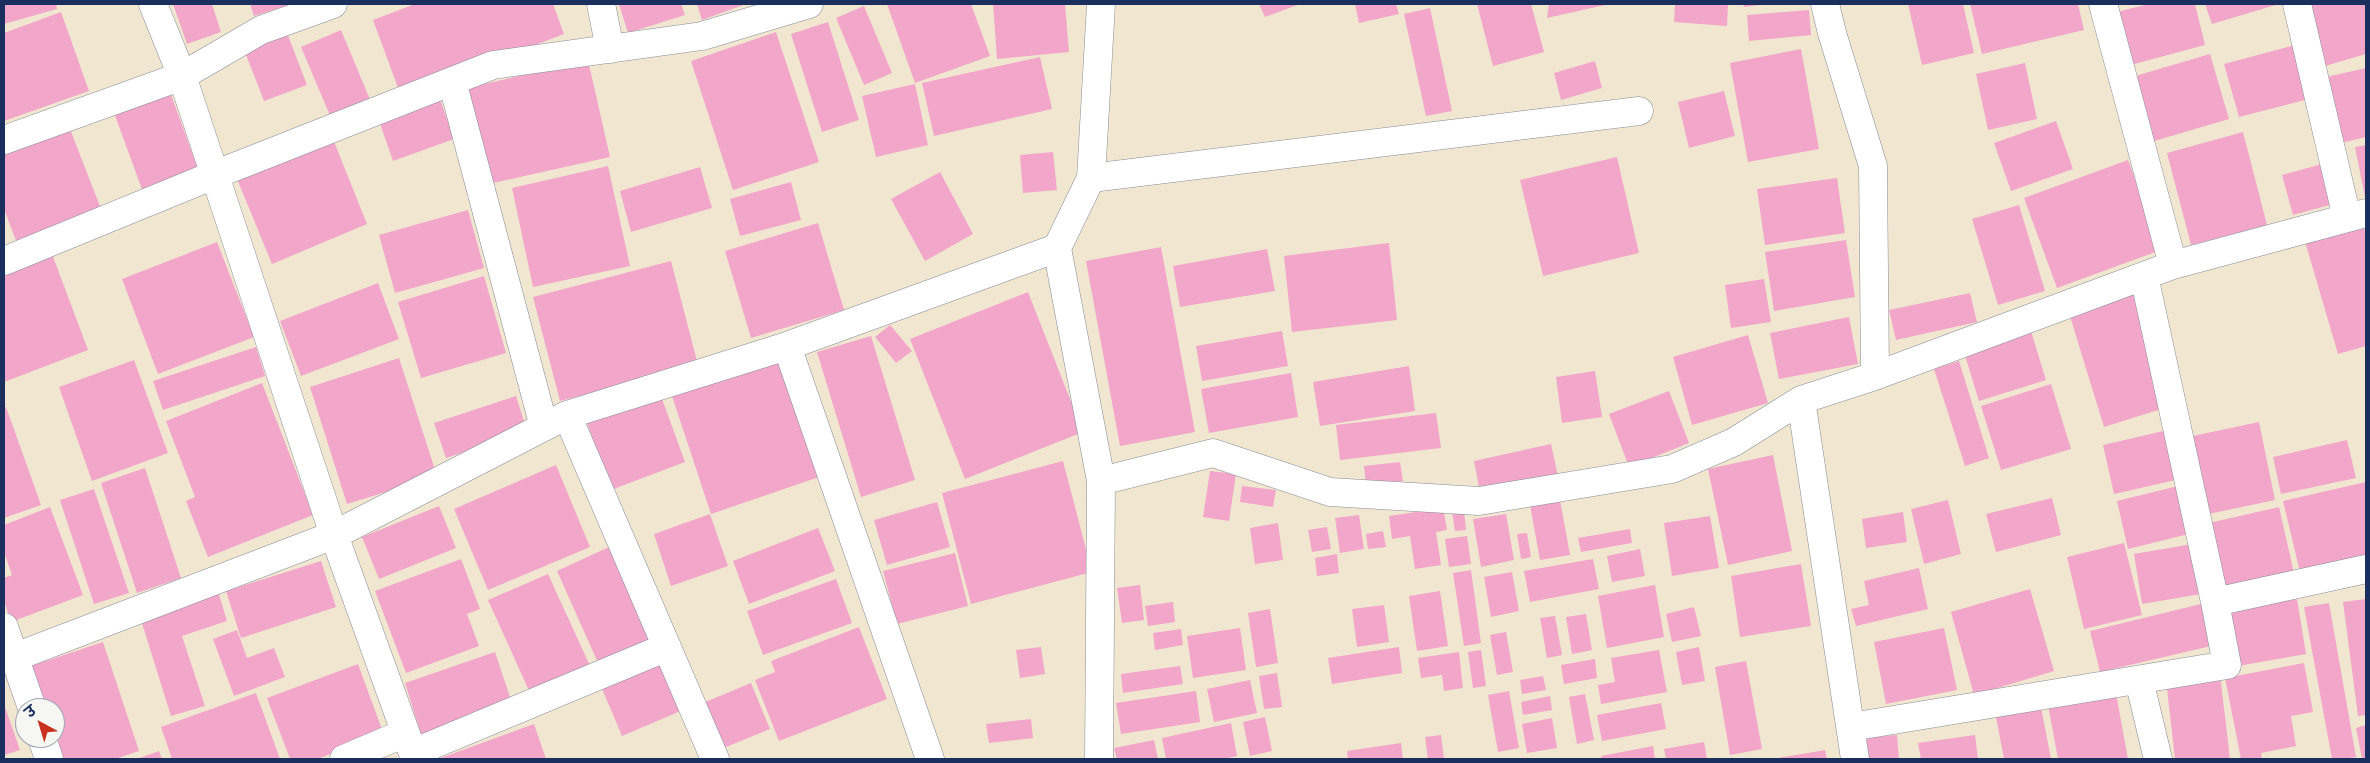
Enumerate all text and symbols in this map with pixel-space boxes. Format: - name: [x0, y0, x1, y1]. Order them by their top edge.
- north arrow: [15, 698, 65, 748]
- text: उ: [21, 701, 41, 723]

